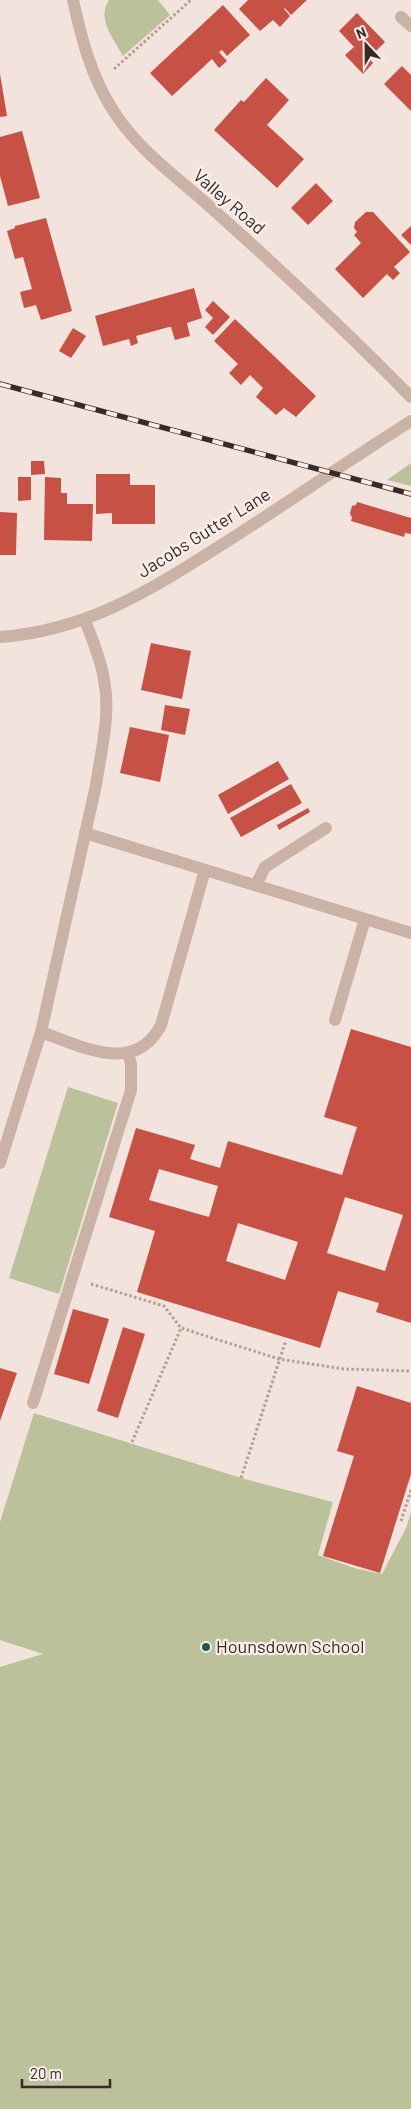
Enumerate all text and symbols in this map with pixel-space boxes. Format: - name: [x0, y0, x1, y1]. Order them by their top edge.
- north arrow: [341, 20, 391, 70]
- text: N: [353, 23, 368, 42]
- street label: Valley Road: [189, 164, 270, 239]
- street label: Jacobs Gutter Lane: [133, 482, 274, 582]
- place label: Hounsdown School: [216, 1635, 364, 1657]
- marker: Hounsdown School: [200, 1641, 212, 1653]
- scale bar: [22, 2056, 110, 2088]
- text: 20 m: [30, 2064, 62, 2082]

